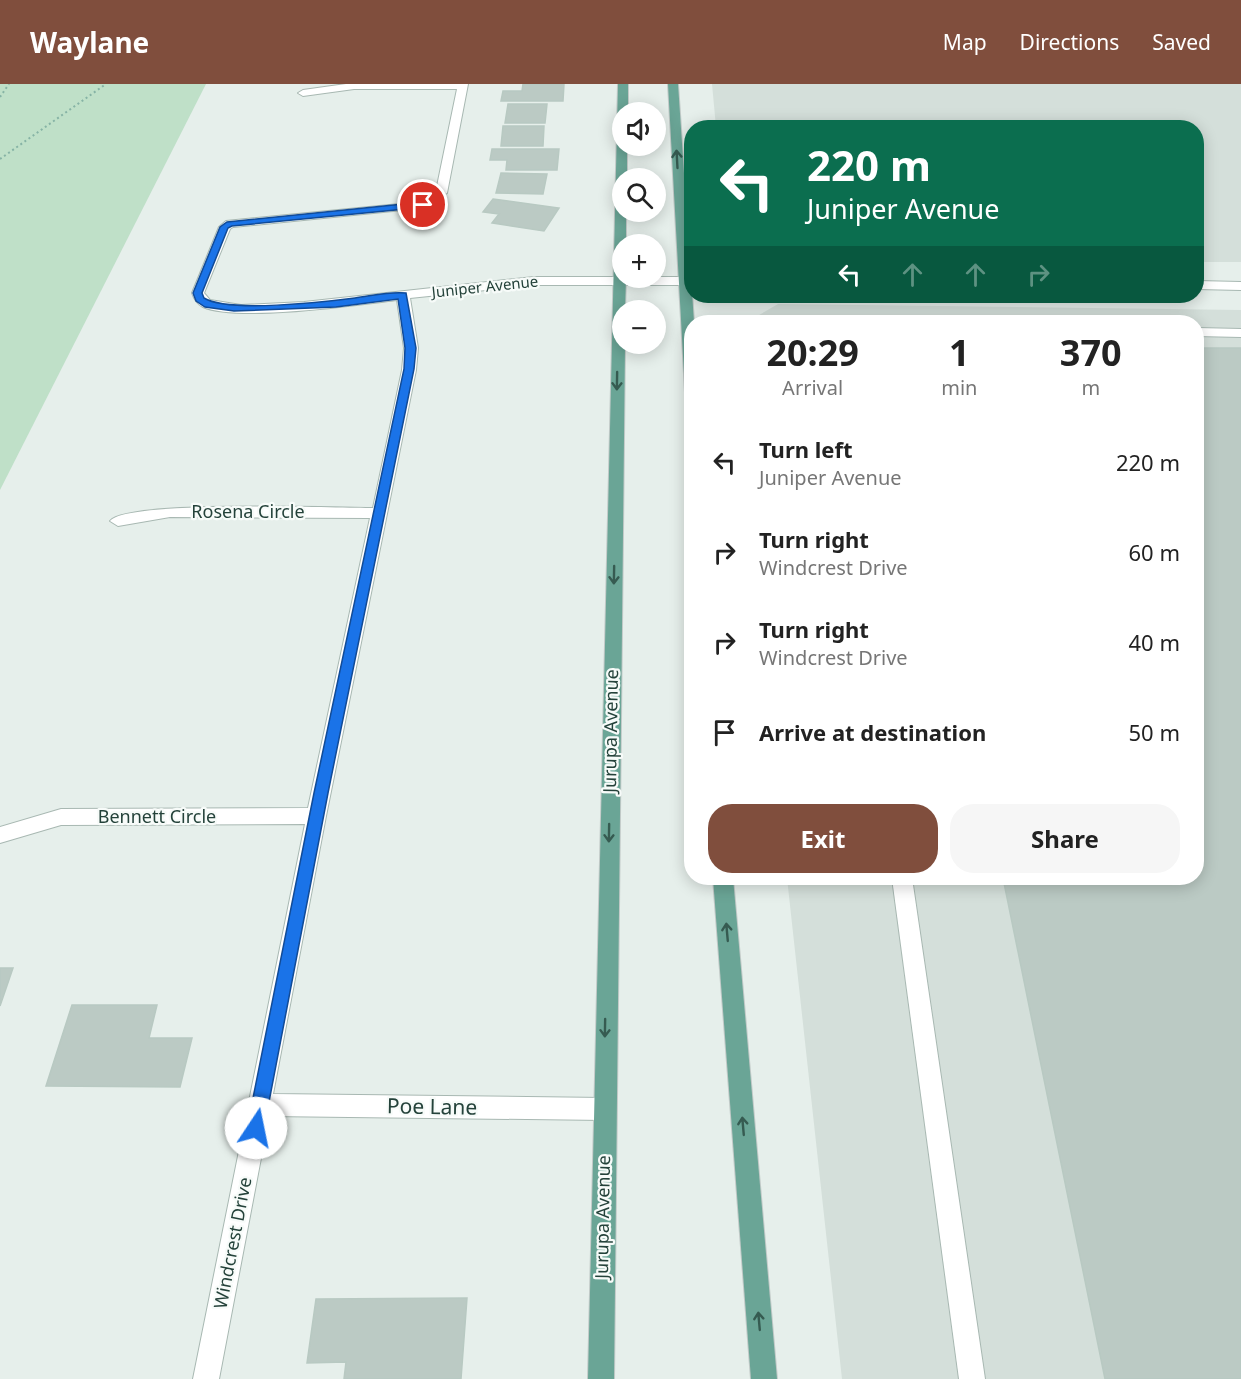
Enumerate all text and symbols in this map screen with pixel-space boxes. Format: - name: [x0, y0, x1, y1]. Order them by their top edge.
- text: Waylane: [30, 23, 149, 61]
- text: Map: [943, 28, 987, 56]
- text: Directions: [1020, 28, 1119, 56]
- text: Saved: [1152, 28, 1211, 56]
- map controls: [612, 102, 666, 354]
- button: sound: [612, 102, 666, 156]
- text: 220 m: [807, 136, 931, 193]
- icon: left: [708, 144, 786, 222]
- one-way arrow: [672, 150, 683, 170]
- button: search: [612, 168, 666, 222]
- pin: [397, 179, 448, 230]
- icon: arrive: [406, 188, 439, 221]
- text: Juniper Avenue: [807, 190, 1000, 227]
- button: +: [612, 234, 666, 288]
- icon: left: [833, 258, 866, 291]
- icon: ahead: [896, 258, 929, 291]
- icon: ahead: [959, 258, 992, 291]
- icon: right: [1022, 258, 1055, 291]
- street label: Juniper Avenue: [429, 270, 539, 302]
- button: −: [612, 300, 666, 354]
- text: 20:29: [766, 328, 859, 377]
- text: 1: [949, 328, 970, 377]
- text: 370: [1060, 328, 1122, 377]
- one-way arrow: [612, 370, 623, 390]
- text: Arrival: [782, 374, 843, 401]
- text: min: [941, 374, 977, 401]
- text: m: [1081, 374, 1100, 401]
- text: Turn left: [759, 434, 853, 464]
- icon: left: [708, 446, 741, 479]
- text: 220 m: [1116, 447, 1180, 477]
- text: Juniper Avenue: [759, 464, 902, 491]
- street label: Rosena Circle: [191, 499, 305, 523]
- text: Turn right: [759, 524, 869, 554]
- icon: right: [708, 536, 741, 569]
- text: 60 m: [1129, 537, 1180, 567]
- text: Windcrest Drive: [759, 554, 908, 581]
- one-way arrow: [608, 565, 620, 585]
- text: Turn right: [759, 614, 869, 644]
- icon: right: [708, 626, 741, 659]
- text: 40 m: [1129, 627, 1180, 657]
- text: Windcrest Drive: [759, 644, 908, 671]
- street label: Jurupa Avenue: [597, 669, 623, 795]
- icon: arrive: [708, 716, 741, 749]
- text: Arrive at destination: [759, 717, 986, 747]
- text: 50 m: [1129, 717, 1180, 747]
- street label: Bennett Circle: [98, 804, 216, 828]
- button: Exit: [708, 804, 938, 873]
- button: Share: [950, 804, 1180, 873]
- one-way arrow: [603, 823, 615, 843]
- one-way arrow: [721, 923, 732, 942]
- one-way arrow: [599, 1018, 611, 1038]
- street label: Poe Lane: [387, 1091, 477, 1121]
- position arrow: [224, 1096, 288, 1160]
- one-way arrow: [737, 1117, 748, 1137]
- street label: Jurupa Avenue: [589, 1155, 615, 1281]
- street label: Windcrest Drive: [207, 1175, 257, 1311]
- one-way arrow: [753, 1311, 764, 1331]

